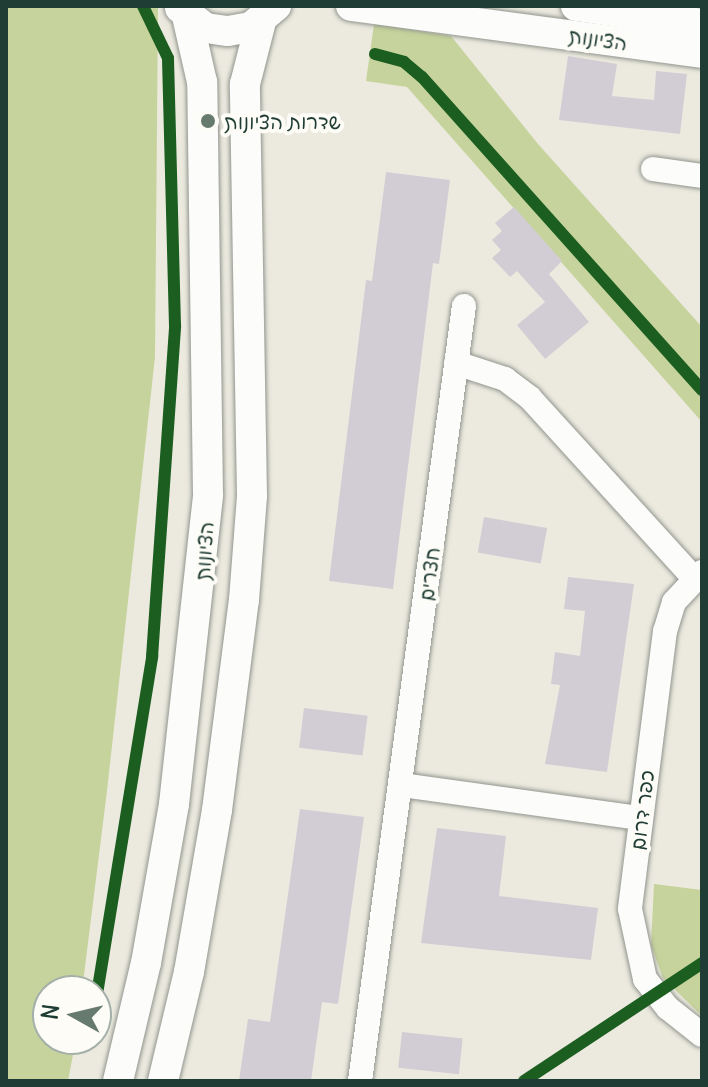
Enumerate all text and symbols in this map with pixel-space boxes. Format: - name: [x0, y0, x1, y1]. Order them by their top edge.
- street label: הציונות: [567, 23, 629, 55]
- place label: שדרות הציונות: [224, 109, 341, 133]
- marker: שדרות הציונות: [199, 112, 217, 130]
- street label: הציונות: [190, 521, 218, 581]
- street label: חצרים: [414, 546, 444, 602]
- street label: כפר דרום: [625, 769, 659, 851]
- north arrow: [32, 975, 112, 1055]
- text: N: [35, 1002, 65, 1021]

